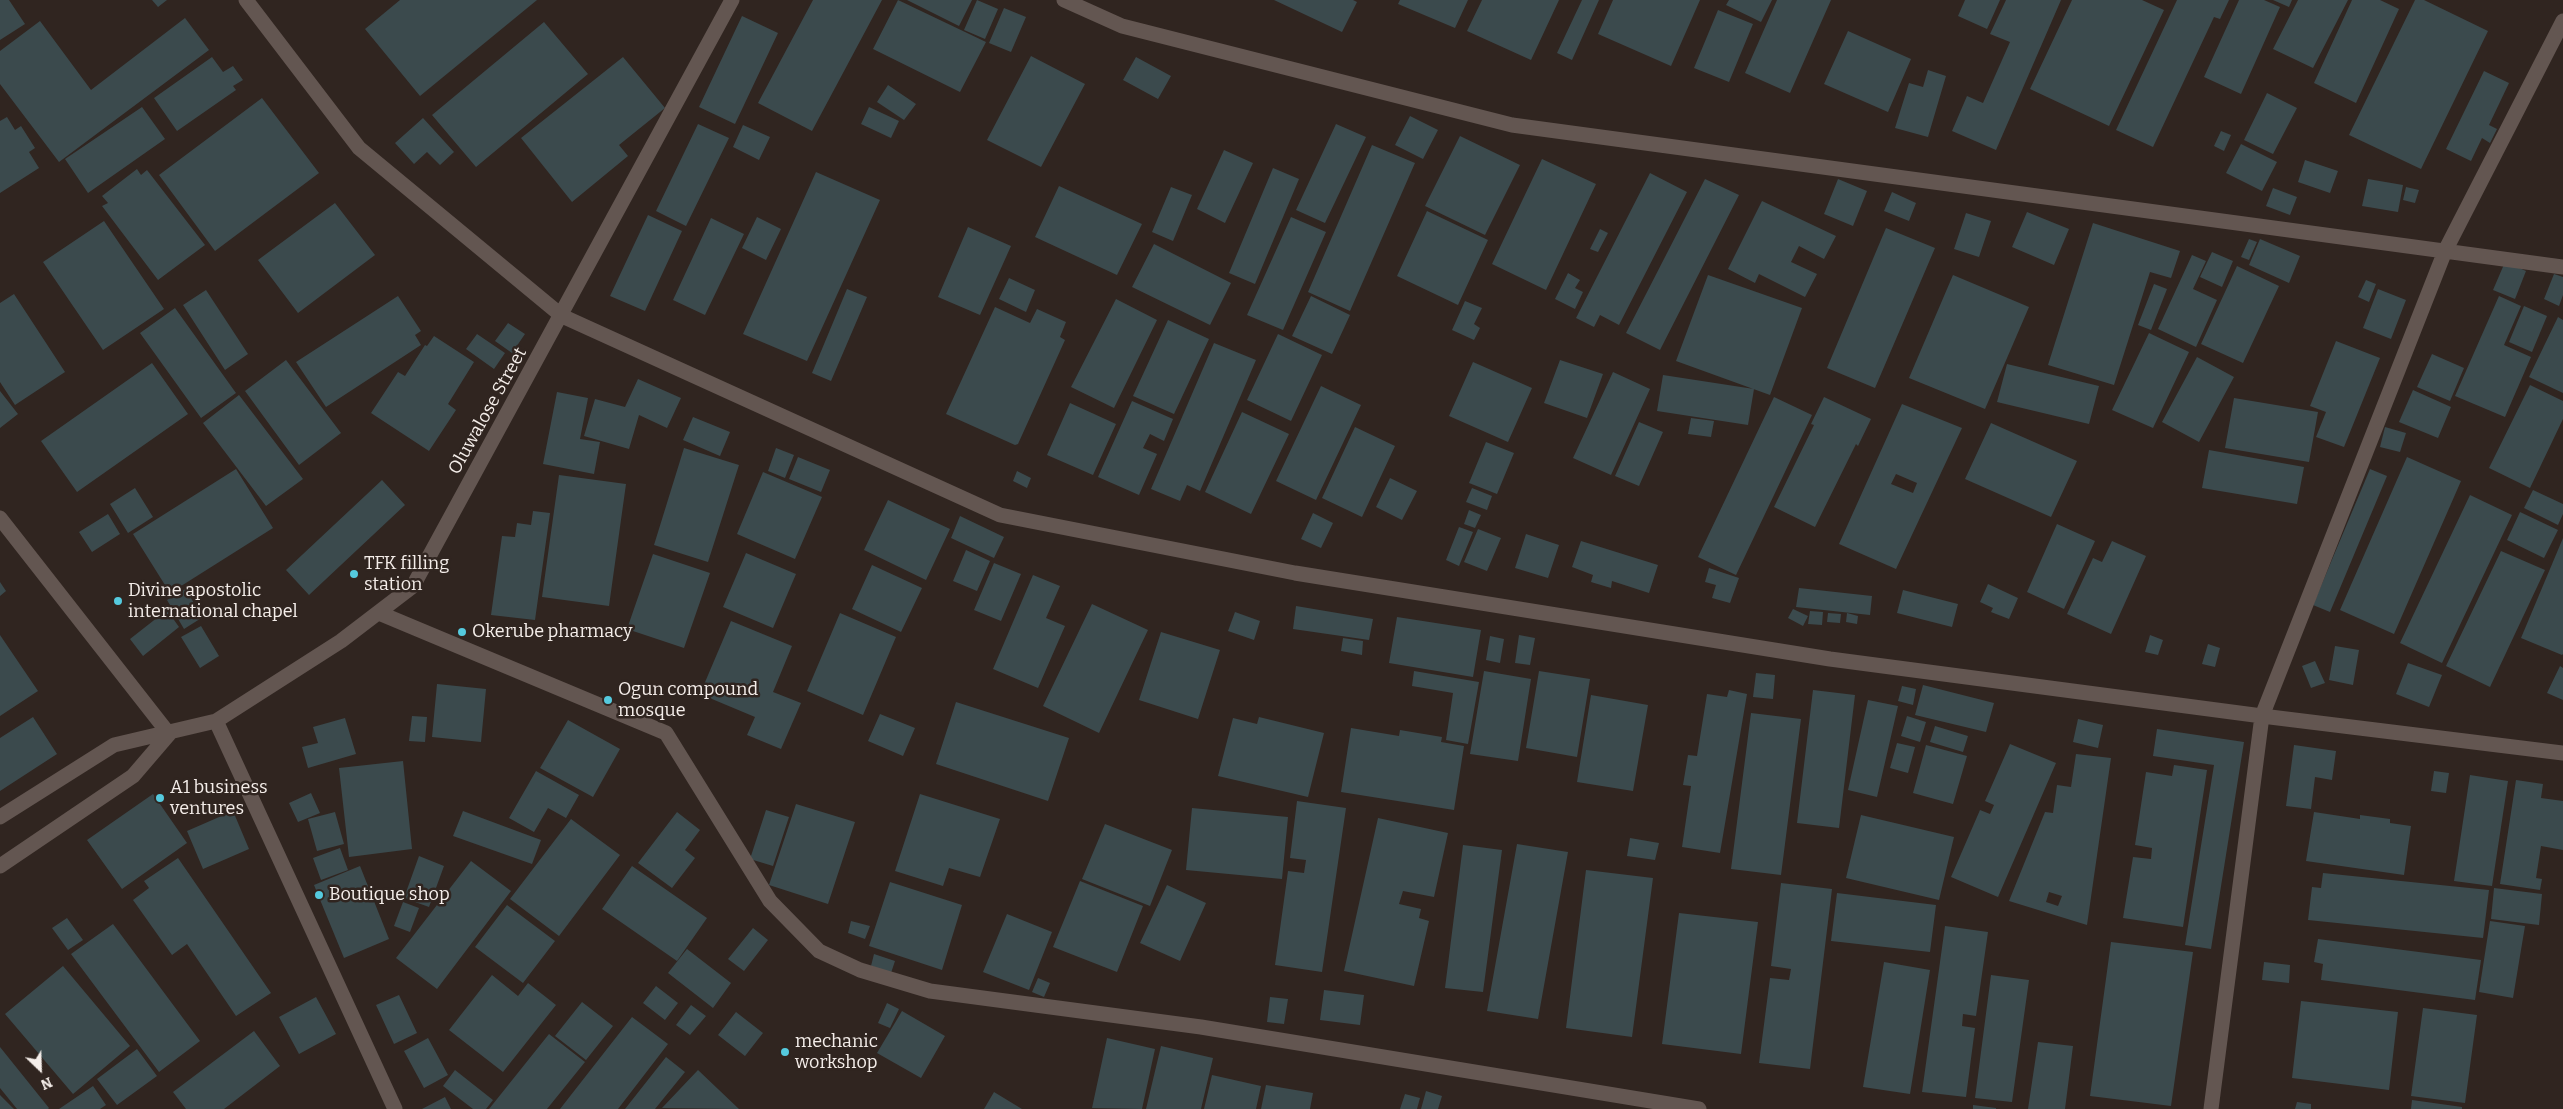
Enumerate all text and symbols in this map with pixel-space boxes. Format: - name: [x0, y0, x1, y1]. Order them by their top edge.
- street label: Oluwalose Street: [444, 344, 532, 478]
- place label: TFK filling station: [364, 553, 449, 596]
- marker: TFK filling station: [348, 568, 360, 580]
- place label: Divine apostolic international chapel: [128, 580, 298, 622]
- marker: Divine apostolic international chapel: [112, 595, 124, 607]
- place label: Okerube pharmacy: [472, 621, 633, 643]
- marker: Okerube pharmacy: [456, 626, 468, 638]
- place label: Ogun compound mosque: [618, 679, 758, 722]
- marker: Ogun compound mosque: [602, 694, 614, 706]
- place label: A1 business ventures: [170, 777, 268, 820]
- marker: A1 business ventures: [154, 792, 166, 804]
- place label: Boutique shop: [329, 884, 450, 906]
- marker: Boutique shop: [313, 889, 325, 901]
- place label: mechanic workshop: [795, 1031, 878, 1074]
- north arrow: [15, 1044, 65, 1094]
- marker: mechanic workshop: [779, 1046, 791, 1058]
- text: N: [38, 1073, 55, 1093]

